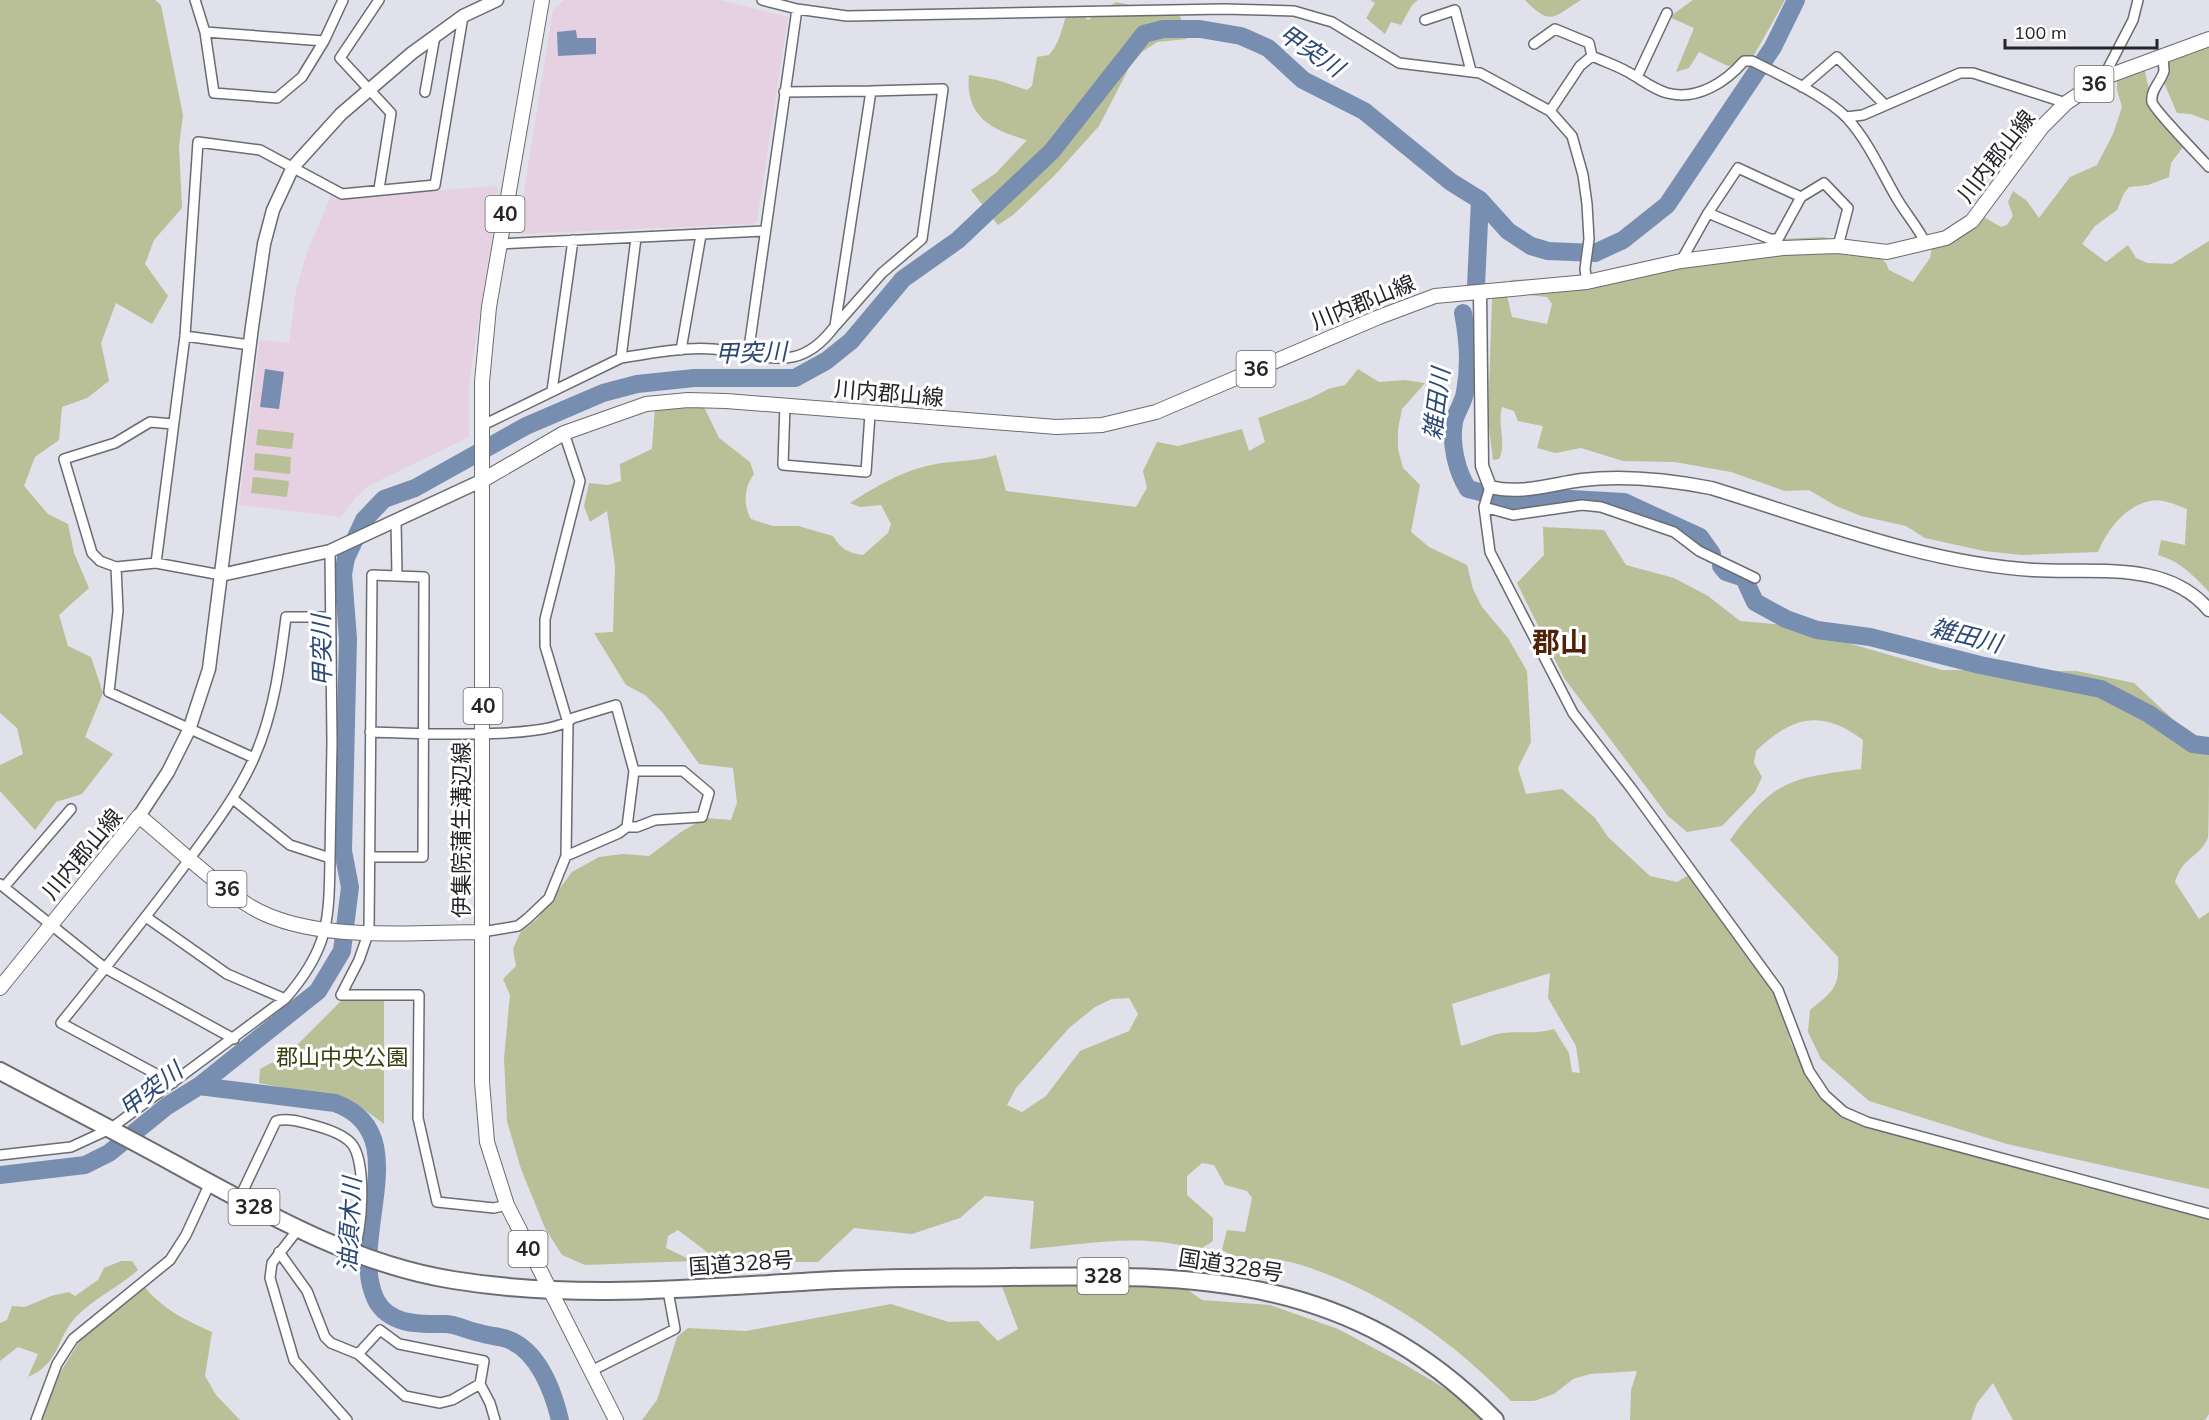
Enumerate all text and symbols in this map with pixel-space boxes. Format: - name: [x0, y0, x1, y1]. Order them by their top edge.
- scale bar: [2005, 12, 2156, 50]
- water label: 甲突川: [1273, 18, 1352, 84]
- text: 100 m: [2014, 21, 2067, 44]
- road number: 36: [2074, 66, 2114, 102]
- street label: 川内郡山線: [1951, 104, 2041, 208]
- road number: 40: [486, 196, 524, 232]
- street label: 川内郡山線: [1307, 268, 1419, 336]
- water label: 甲突川: [714, 336, 790, 368]
- road number: 36: [1236, 351, 1276, 387]
- water label: 雑田川: [1417, 363, 1456, 441]
- street label: 川内郡山線: [833, 374, 945, 412]
- water label: 甲突川: [305, 612, 337, 687]
- water label: 雑田川: [1928, 612, 2008, 659]
- district label: 郡山: [1532, 624, 1588, 659]
- road number: 40: [464, 688, 502, 724]
- street label: 伊集院蒲生溝辺線: [447, 742, 475, 918]
- street label: 川内郡山線: [36, 803, 128, 905]
- road number: 36: [208, 871, 246, 907]
- park label: 郡山中央公園: [276, 1043, 408, 1071]
- water label: 甲突川: [113, 1053, 190, 1123]
- water label: 油須木川: [332, 1173, 367, 1274]
- road number: 328: [228, 1189, 280, 1225]
- road number: 40: [508, 1231, 548, 1267]
- street label: 国道328号: [1177, 1243, 1285, 1287]
- street label: 国道328号: [687, 1245, 795, 1281]
- road number: 328: [1078, 1258, 1128, 1294]

